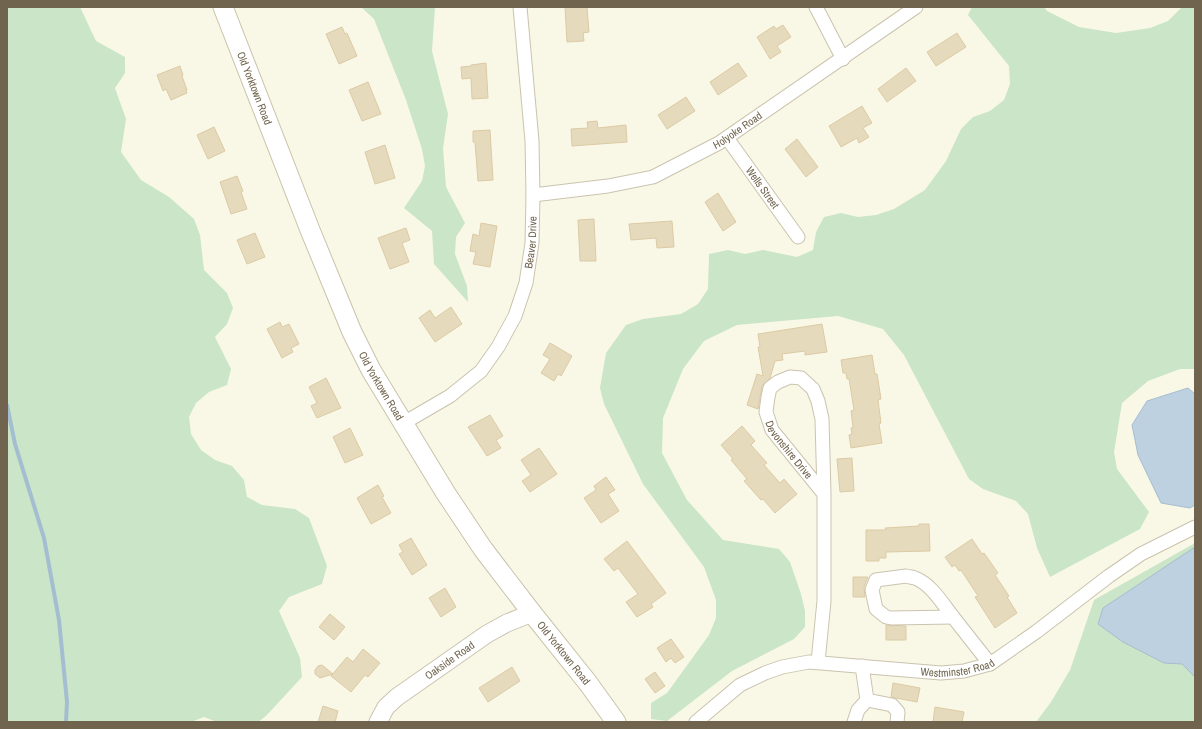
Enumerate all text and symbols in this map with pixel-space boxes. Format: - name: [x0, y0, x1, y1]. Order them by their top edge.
- street label: Old Yorktown Road: [234, 49, 275, 127]
- street label: Holyoke Road: [710, 108, 765, 152]
- street label: Wells Street: [743, 164, 783, 212]
- street label: Beaver Drive: [521, 216, 540, 270]
- street label: Old Yorktown Road: [356, 349, 407, 423]
- street label: Devonshire Drive: [762, 419, 816, 482]
- street label: Old Yorktown Road: [534, 618, 594, 687]
- street label: Oakside Road: [422, 638, 477, 683]
- street label: Westminster Road: [920, 656, 997, 680]

